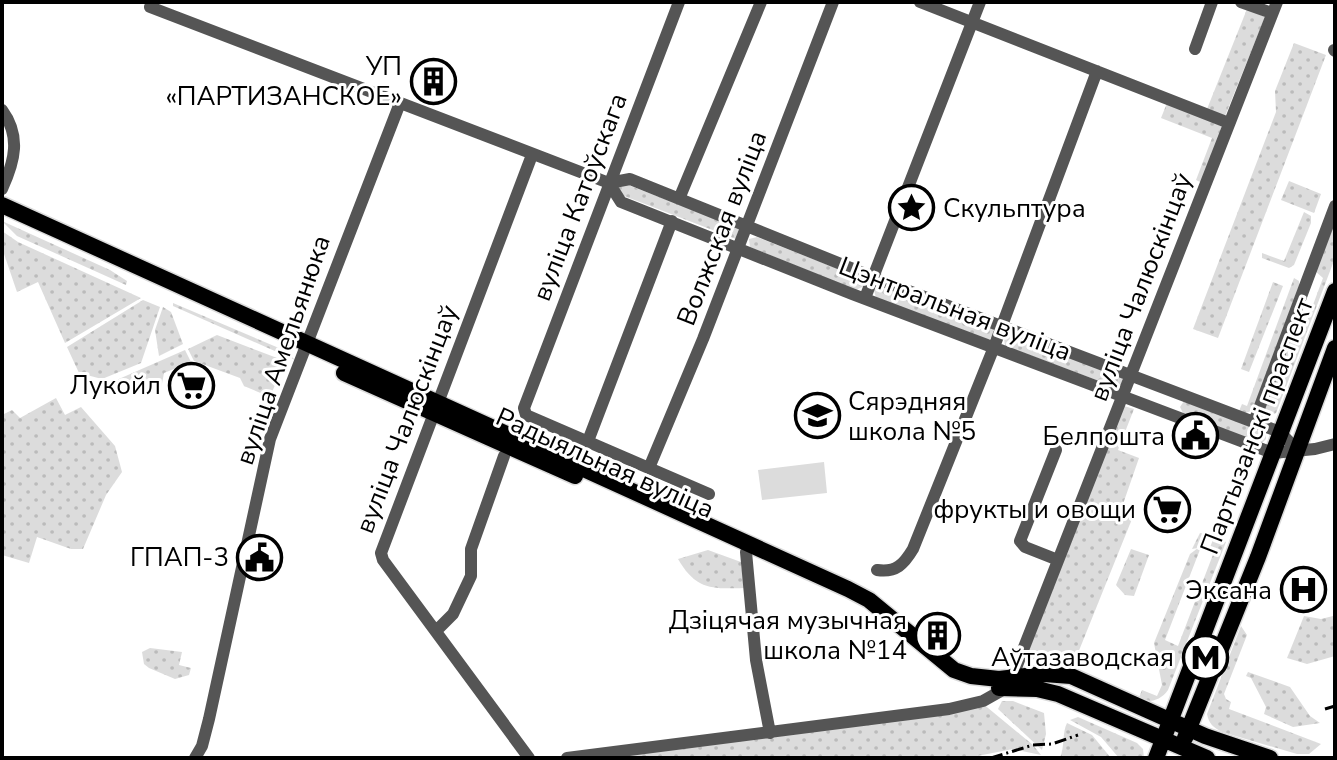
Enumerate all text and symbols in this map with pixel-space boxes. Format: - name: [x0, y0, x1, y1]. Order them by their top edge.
- place label: УП «ПАРТИЗАНСКОЕ»: [165, 49, 402, 114]
- building icon: УП «ПАРТИЗАНСКОЕ»: [409, 57, 457, 105]
- street label: вуліца Катоўскага: [524, 88, 636, 306]
- street label: Волжская вуліца: [669, 126, 775, 330]
- street label: вуліца Чалюскінцаў: [1081, 168, 1201, 406]
- place icon: Скульптура: [888, 184, 936, 232]
- place label: Скульптура: [943, 191, 1086, 226]
- street label: вуліца Амельянюка: [227, 230, 339, 470]
- street label: Цэнтральная вуліца: [834, 249, 1076, 369]
- street label: Партызанскі праспект: [1192, 292, 1322, 559]
- street label: вуліца Чалюскінцаў: [347, 300, 467, 538]
- supermarket icon: Лукойл: [168, 361, 216, 409]
- place label: Лукойл: [70, 368, 161, 403]
- place label: Сярэдняя школа №5: [848, 384, 976, 449]
- school or university icon: Сярэдняя школа №5: [793, 392, 841, 440]
- street label: Радыяльная вуліца: [490, 399, 720, 527]
- public building icon: Белпошта: [1172, 412, 1220, 460]
- place label: Белпошта: [1043, 419, 1165, 454]
- supermarket icon: фрукты и овощи: [1143, 485, 1191, 533]
- place label: фрукты и овощи: [933, 492, 1136, 527]
- public building icon: ГПАП-3: [236, 533, 284, 581]
- place label: ГПАП-3: [130, 540, 229, 575]
- hospital icon: Эксана: [1279, 566, 1327, 614]
- place label: Эксана: [1185, 573, 1272, 608]
- place label: Дзіцячая музычная школа №14: [669, 603, 907, 668]
- building icon: Дзіцячая музычная школа №14: [914, 611, 962, 659]
- metro station icon: Аўтазаводская: [1181, 633, 1229, 681]
- place label: Аўтазаводская: [991, 640, 1174, 675]

